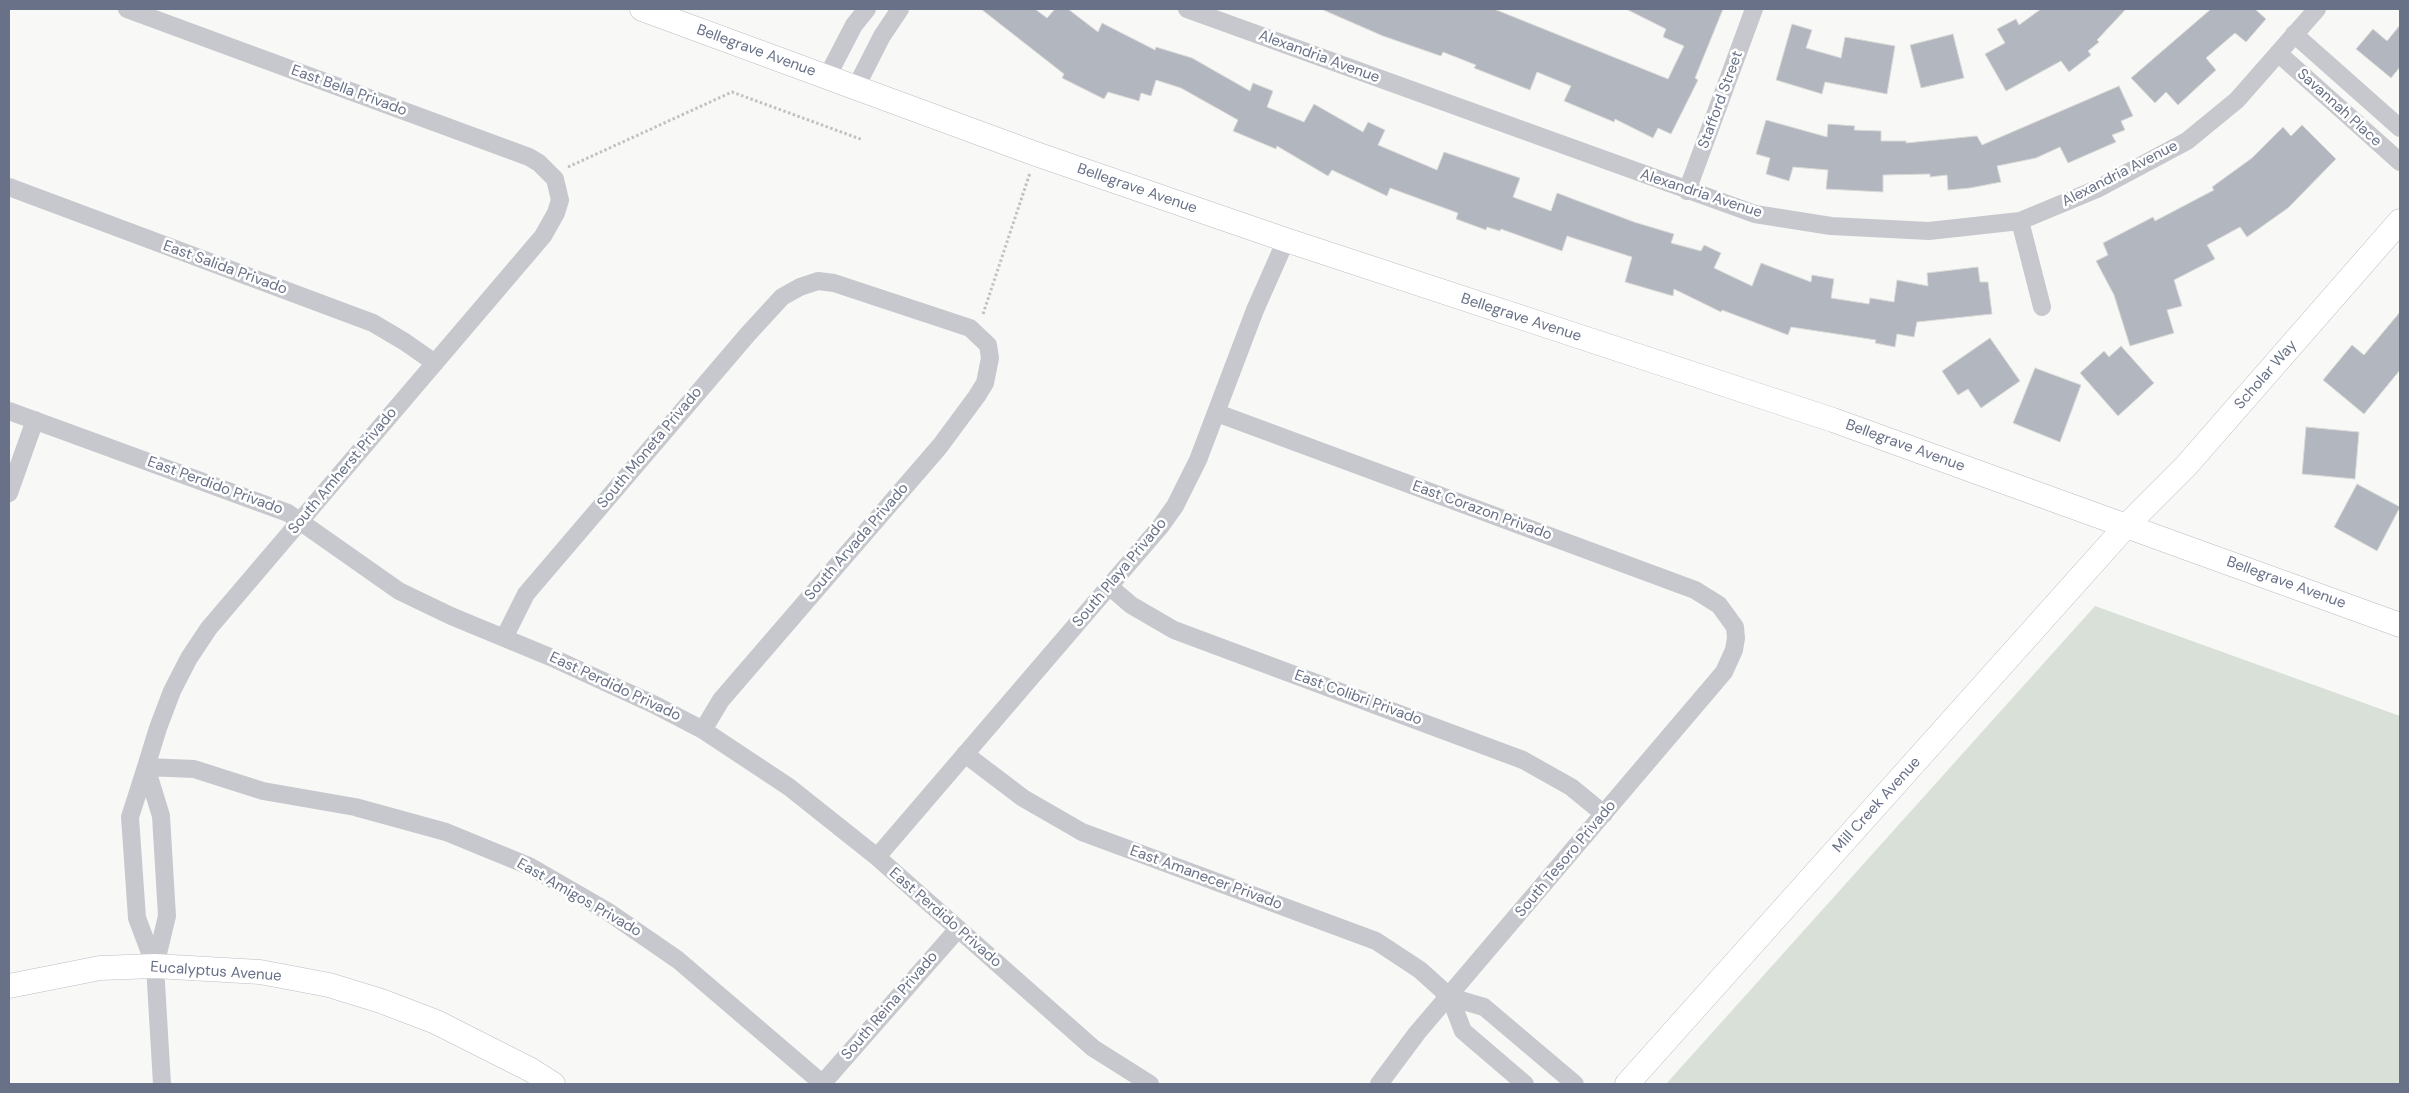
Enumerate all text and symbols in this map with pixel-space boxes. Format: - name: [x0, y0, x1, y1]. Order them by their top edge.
- street label: Bellegrave Avenue: [694, 21, 818, 81]
- street label: Alexandria Avenue: [1256, 27, 1382, 87]
- street label: Stafford Street: [1695, 49, 1747, 151]
- street label: East Bella Privado: [289, 62, 409, 120]
- street label: Savannah Place: [2293, 65, 2385, 151]
- street label: Alexandria Avenue: [2059, 137, 2181, 211]
- street label: Bellegrave Avenue: [1075, 160, 1199, 218]
- street label: Alexandria Avenue: [1638, 166, 1764, 222]
- street label: East Salida Privado: [160, 237, 290, 299]
- street label: Bellegrave Avenue: [1459, 290, 1583, 346]
- street label: Scholar Way: [2231, 337, 2301, 413]
- street label: South Moneta Privado: [594, 384, 706, 512]
- street label: South Amherst Privado: [285, 404, 401, 538]
- street label: Bellegrave Avenue: [1843, 416, 1967, 476]
- street label: East Perdido Privado: [145, 453, 285, 519]
- street label: East Corazon Privado: [1410, 477, 1554, 545]
- street label: South Arvada Privado: [801, 480, 913, 604]
- street label: South Playa Privado: [1069, 515, 1171, 631]
- street label: Bellegrave Avenue: [2224, 553, 2348, 613]
- street label: East Perdido Privado: [546, 649, 684, 725]
- street label: East Colibri Privado: [1292, 667, 1424, 729]
- street label: Mill Creek Avenue: [1829, 753, 1925, 857]
- street label: South Tesoro Privado: [1512, 797, 1620, 921]
- street label: East Amanecer Privado: [1127, 842, 1285, 914]
- street label: East Amigos Privado: [513, 855, 645, 941]
- street label: East Perdido Privado: [885, 864, 1005, 972]
- street label: South Reina Privado: [838, 948, 942, 1064]
- street label: Eucalyptus Avenue: [150, 958, 282, 986]

